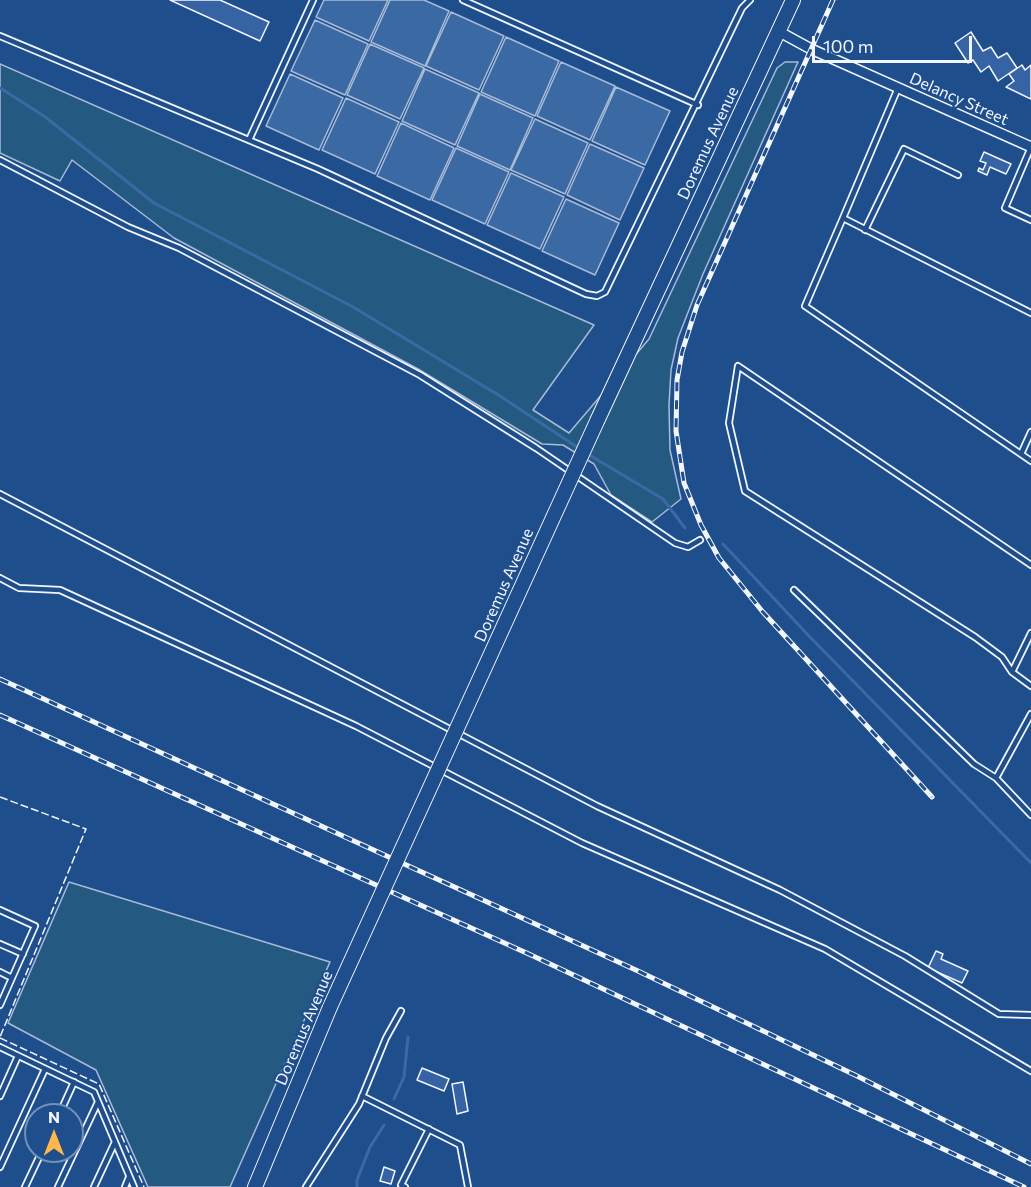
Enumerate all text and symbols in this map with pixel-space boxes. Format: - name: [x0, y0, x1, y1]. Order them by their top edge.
- scale bar: [815, 24, 976, 62]
- text: 100 m: [823, 35, 873, 57]
- street label: Delancy Street: [907, 69, 1011, 129]
- street label: Doremus Avenue: [673, 83, 743, 203]
- street label: Doremus Avenue: [470, 525, 538, 645]
- street label: Doremus Avenue: [271, 968, 337, 1088]
- north arrow: [24, 1103, 84, 1163]
- text: N: [48, 1107, 60, 1126]

